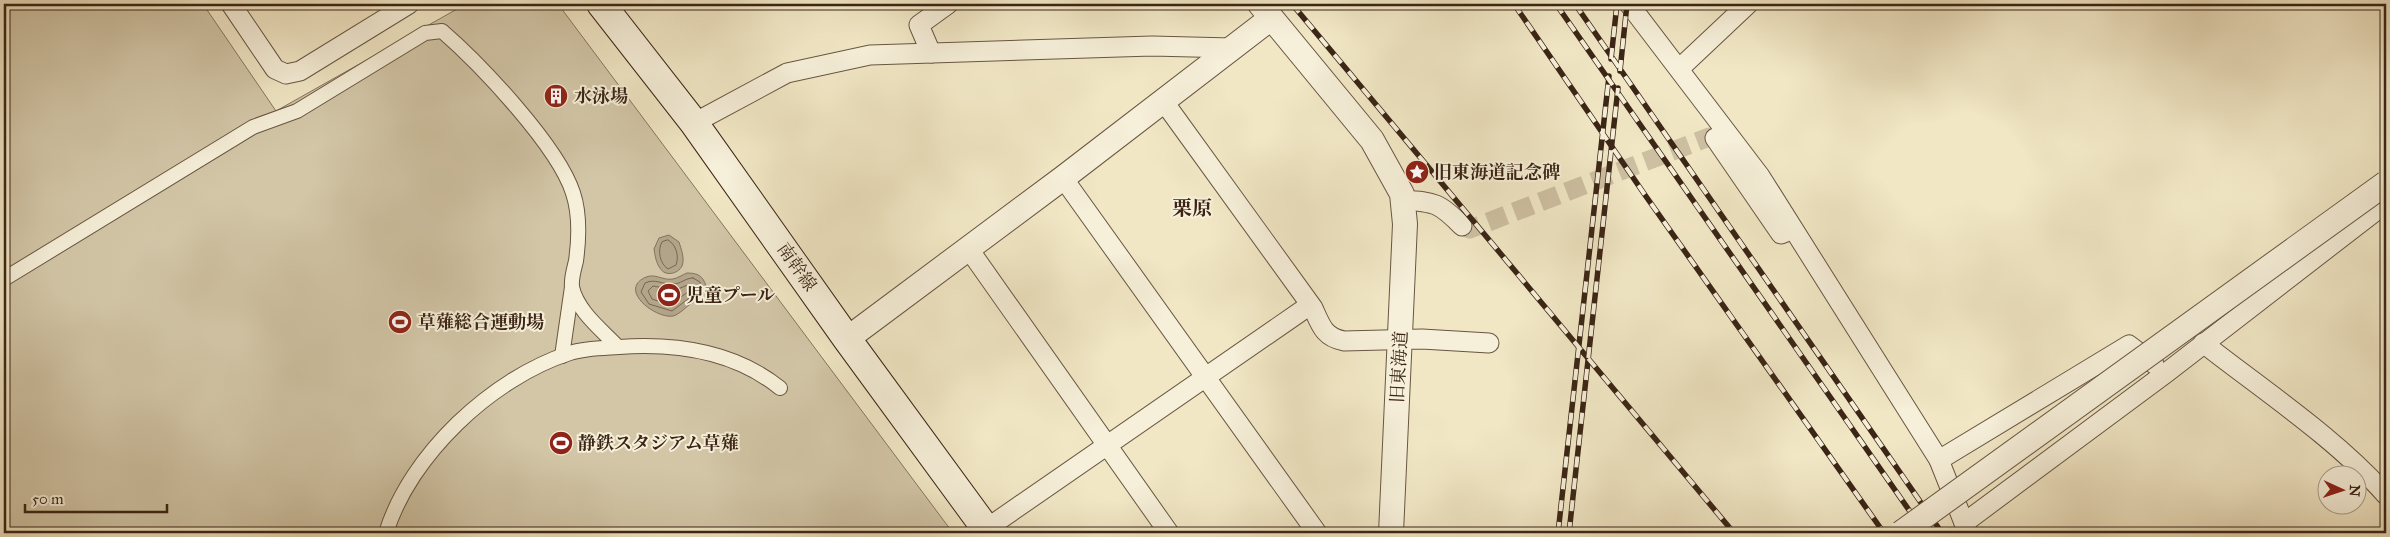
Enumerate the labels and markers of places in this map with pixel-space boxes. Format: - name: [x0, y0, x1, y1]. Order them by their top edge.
- building icon: 水泳場: [543, 83, 569, 109]
- place label: 水泳場: [574, 85, 628, 107]
- place icon: 旧東海道記念碑: [1404, 159, 1430, 185]
- place label: 旧東海道記念碑: [1434, 161, 1560, 183]
- sports icon: 児童プール: [656, 282, 682, 308]
- place label: 児童プール: [686, 284, 775, 306]
- sports icon: 草薙総合運動場: [387, 309, 413, 335]
- place label: 草薙総合運動場: [418, 311, 544, 333]
- sports icon: 静鉄スタジアム草薙: [548, 430, 574, 456]
- place label: 静鉄スタジアム草薙: [578, 432, 739, 454]

